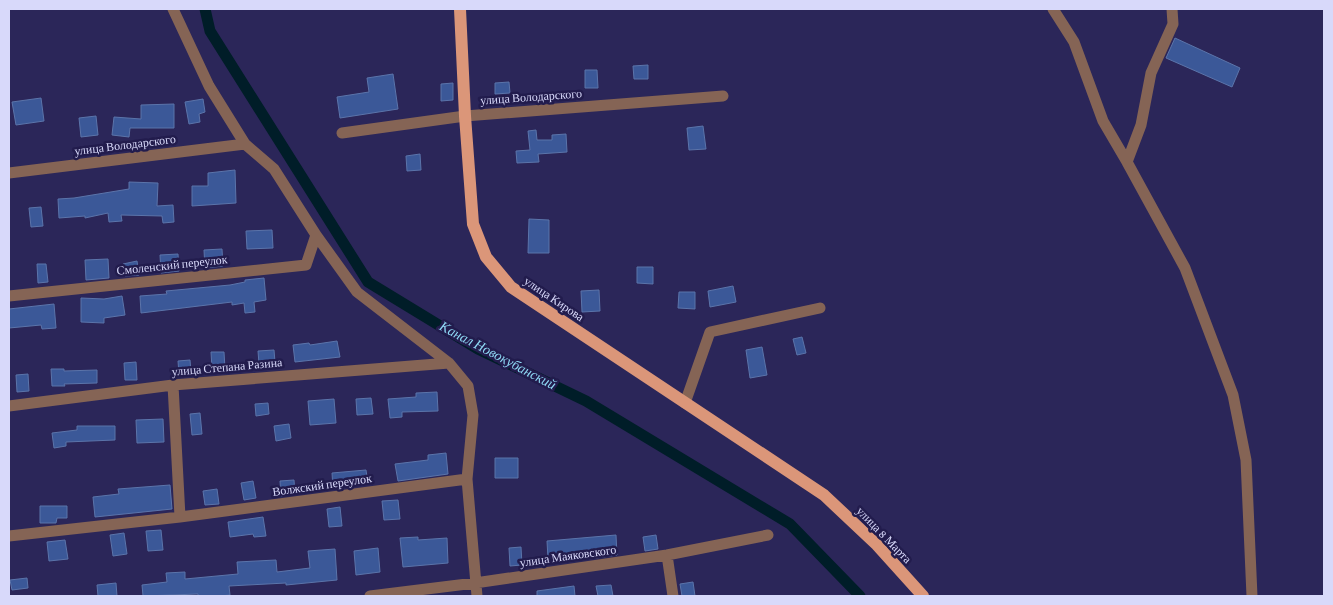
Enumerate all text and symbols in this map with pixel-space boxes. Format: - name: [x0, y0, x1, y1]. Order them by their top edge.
- street label: улица Володарского: [480, 86, 582, 108]
- street label: улица Володарского: [74, 132, 176, 158]
- street label: Смоленский переулок: [116, 252, 228, 278]
- street label: улица Кирова: [521, 274, 587, 325]
- water label: Канал Новокубанский: [436, 317, 559, 392]
- street label: улица Степана Разина: [171, 355, 284, 379]
- street label: Волжский переулок: [271, 471, 373, 499]
- street label: улица 8 Марта: [854, 504, 915, 567]
- street label: улица Маяковского: [519, 542, 617, 570]

